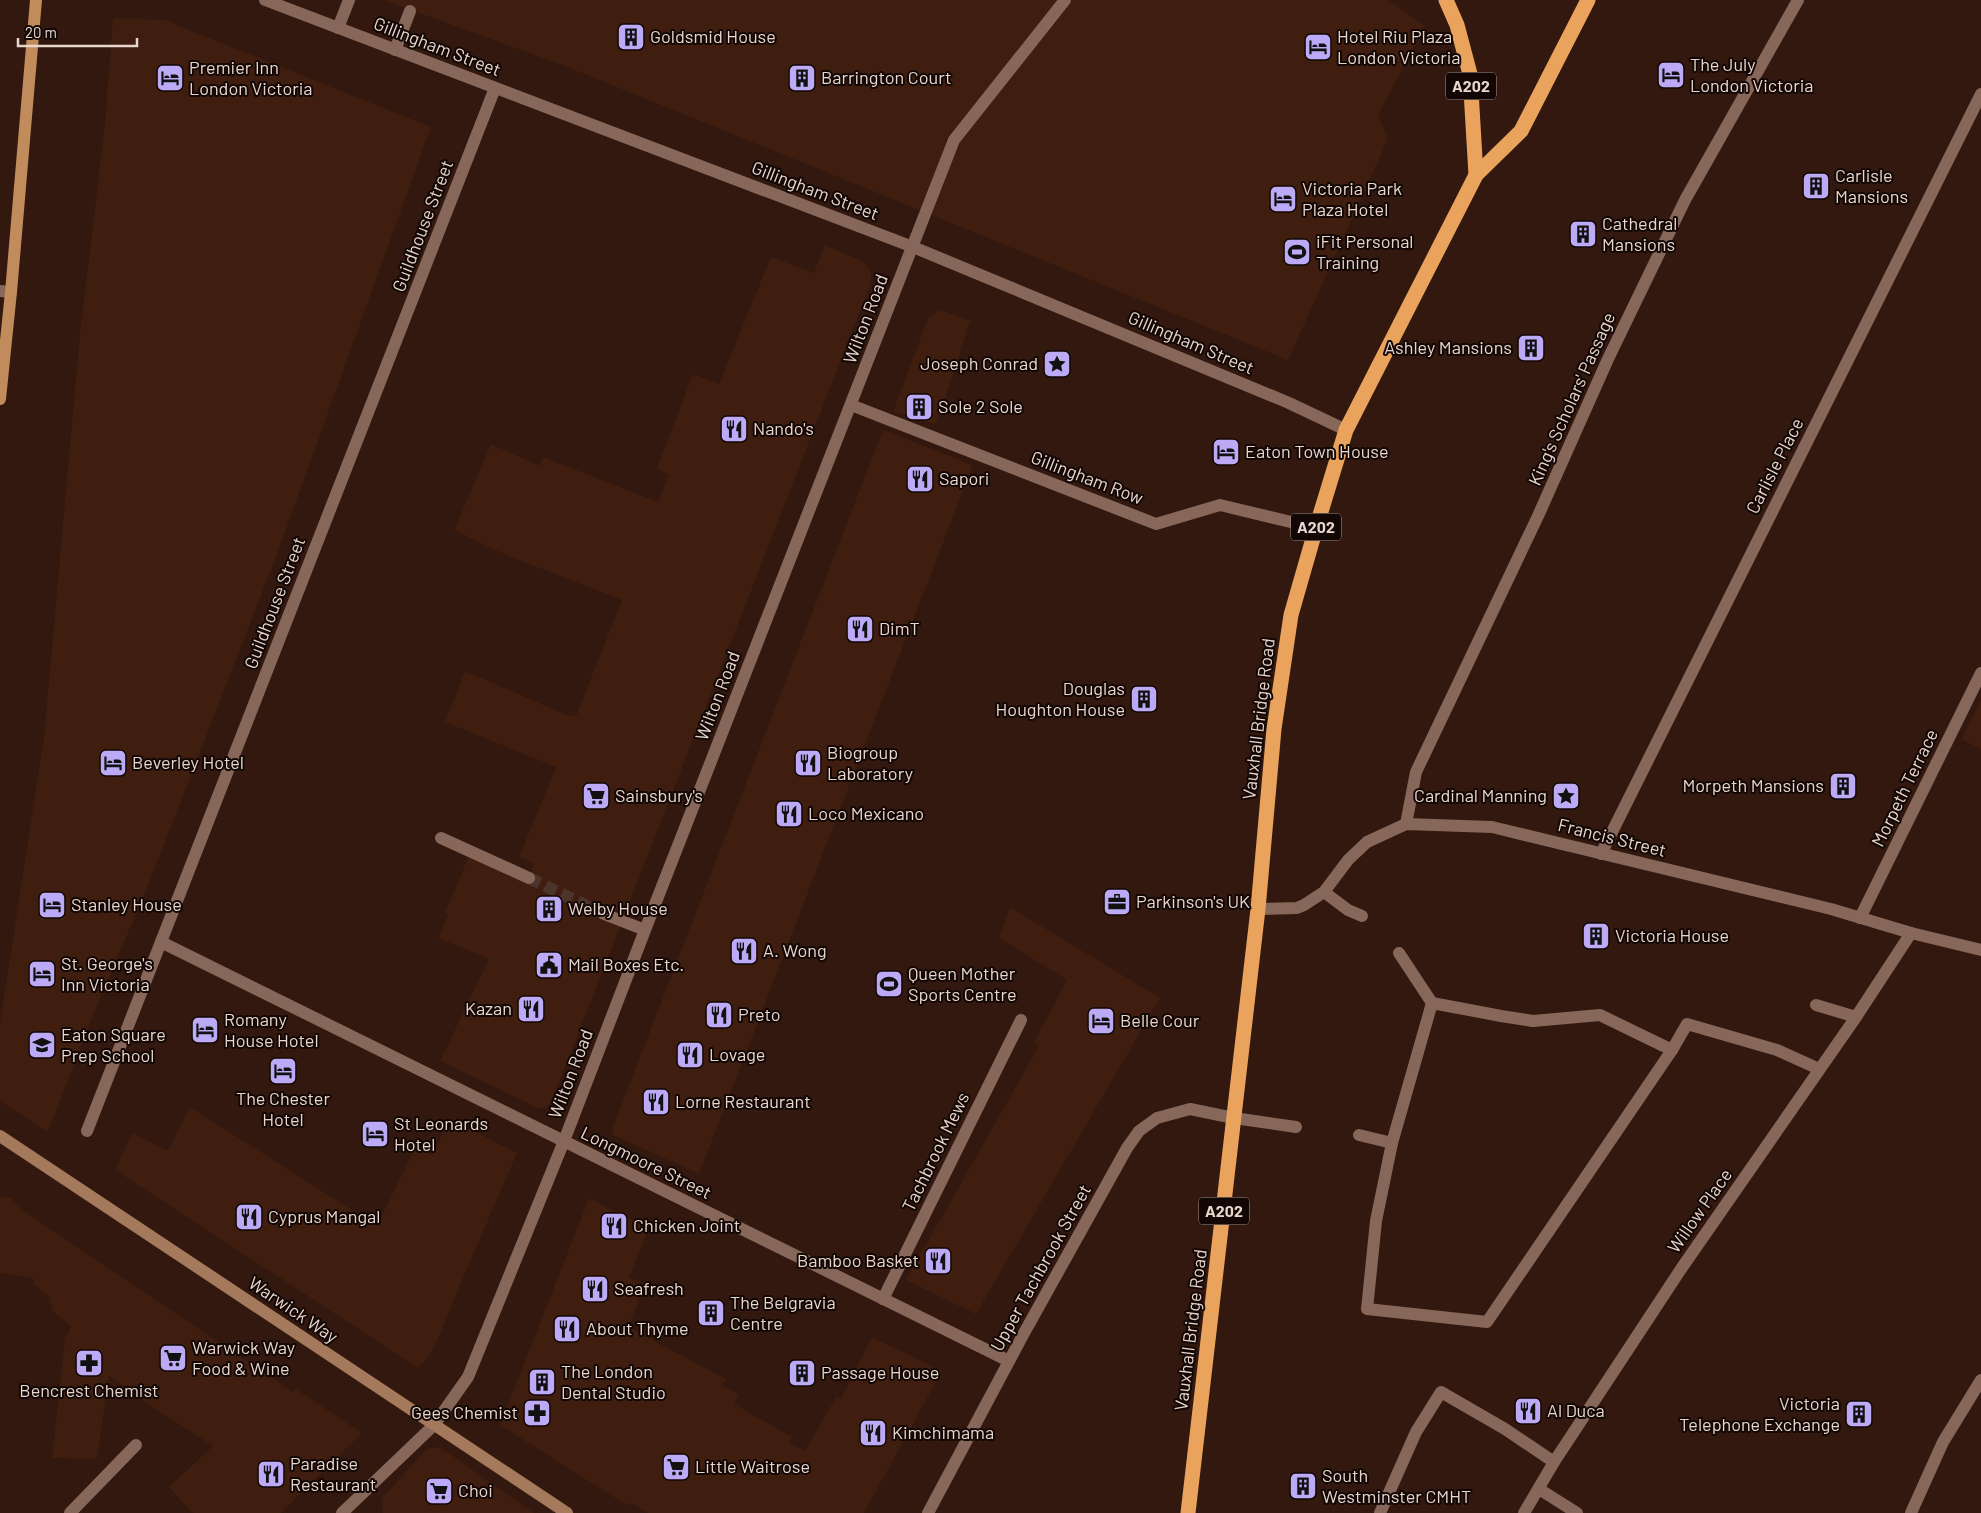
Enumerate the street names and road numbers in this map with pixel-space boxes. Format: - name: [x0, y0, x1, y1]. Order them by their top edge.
- street label: Gillingham Street: [371, 12, 504, 80]
- road number: A202: [1446, 72, 1496, 100]
- street label: Gillingham Street: [749, 156, 882, 224]
- street label: Guildhouse Street: [387, 157, 457, 295]
- street label: Wilton Road: [838, 271, 892, 366]
- street label: Gillingham Street: [1125, 306, 1258, 378]
- street label: King's Scholars' Passage: [1523, 309, 1619, 489]
- street label: Carlisle Place: [1741, 414, 1808, 517]
- street label: Gillingham Row: [1028, 446, 1147, 509]
- road number: A202: [1291, 514, 1341, 540]
- street label: Guildhouse Street: [239, 534, 309, 672]
- street label: Vauxhall Bridge Road: [1237, 637, 1279, 801]
- street label: Wilton Road: [690, 648, 744, 743]
- street label: Morpeth Terrace: [1866, 725, 1942, 850]
- street label: Francis Street: [1556, 813, 1669, 861]
- street label: Wilton Road: [543, 1026, 597, 1121]
- street label: Tachbrook Mews: [897, 1088, 973, 1215]
- street label: Longmoore Street: [578, 1121, 715, 1203]
- street label: Willow Place: [1662, 1164, 1736, 1257]
- street label: Upper Tachbrook Street: [985, 1180, 1095, 1355]
- road number: A202: [1199, 1198, 1249, 1224]
- street label: Vauxhall Bridge Road: [1169, 1248, 1211, 1412]
- street label: Warwick Way: [245, 1271, 342, 1347]

